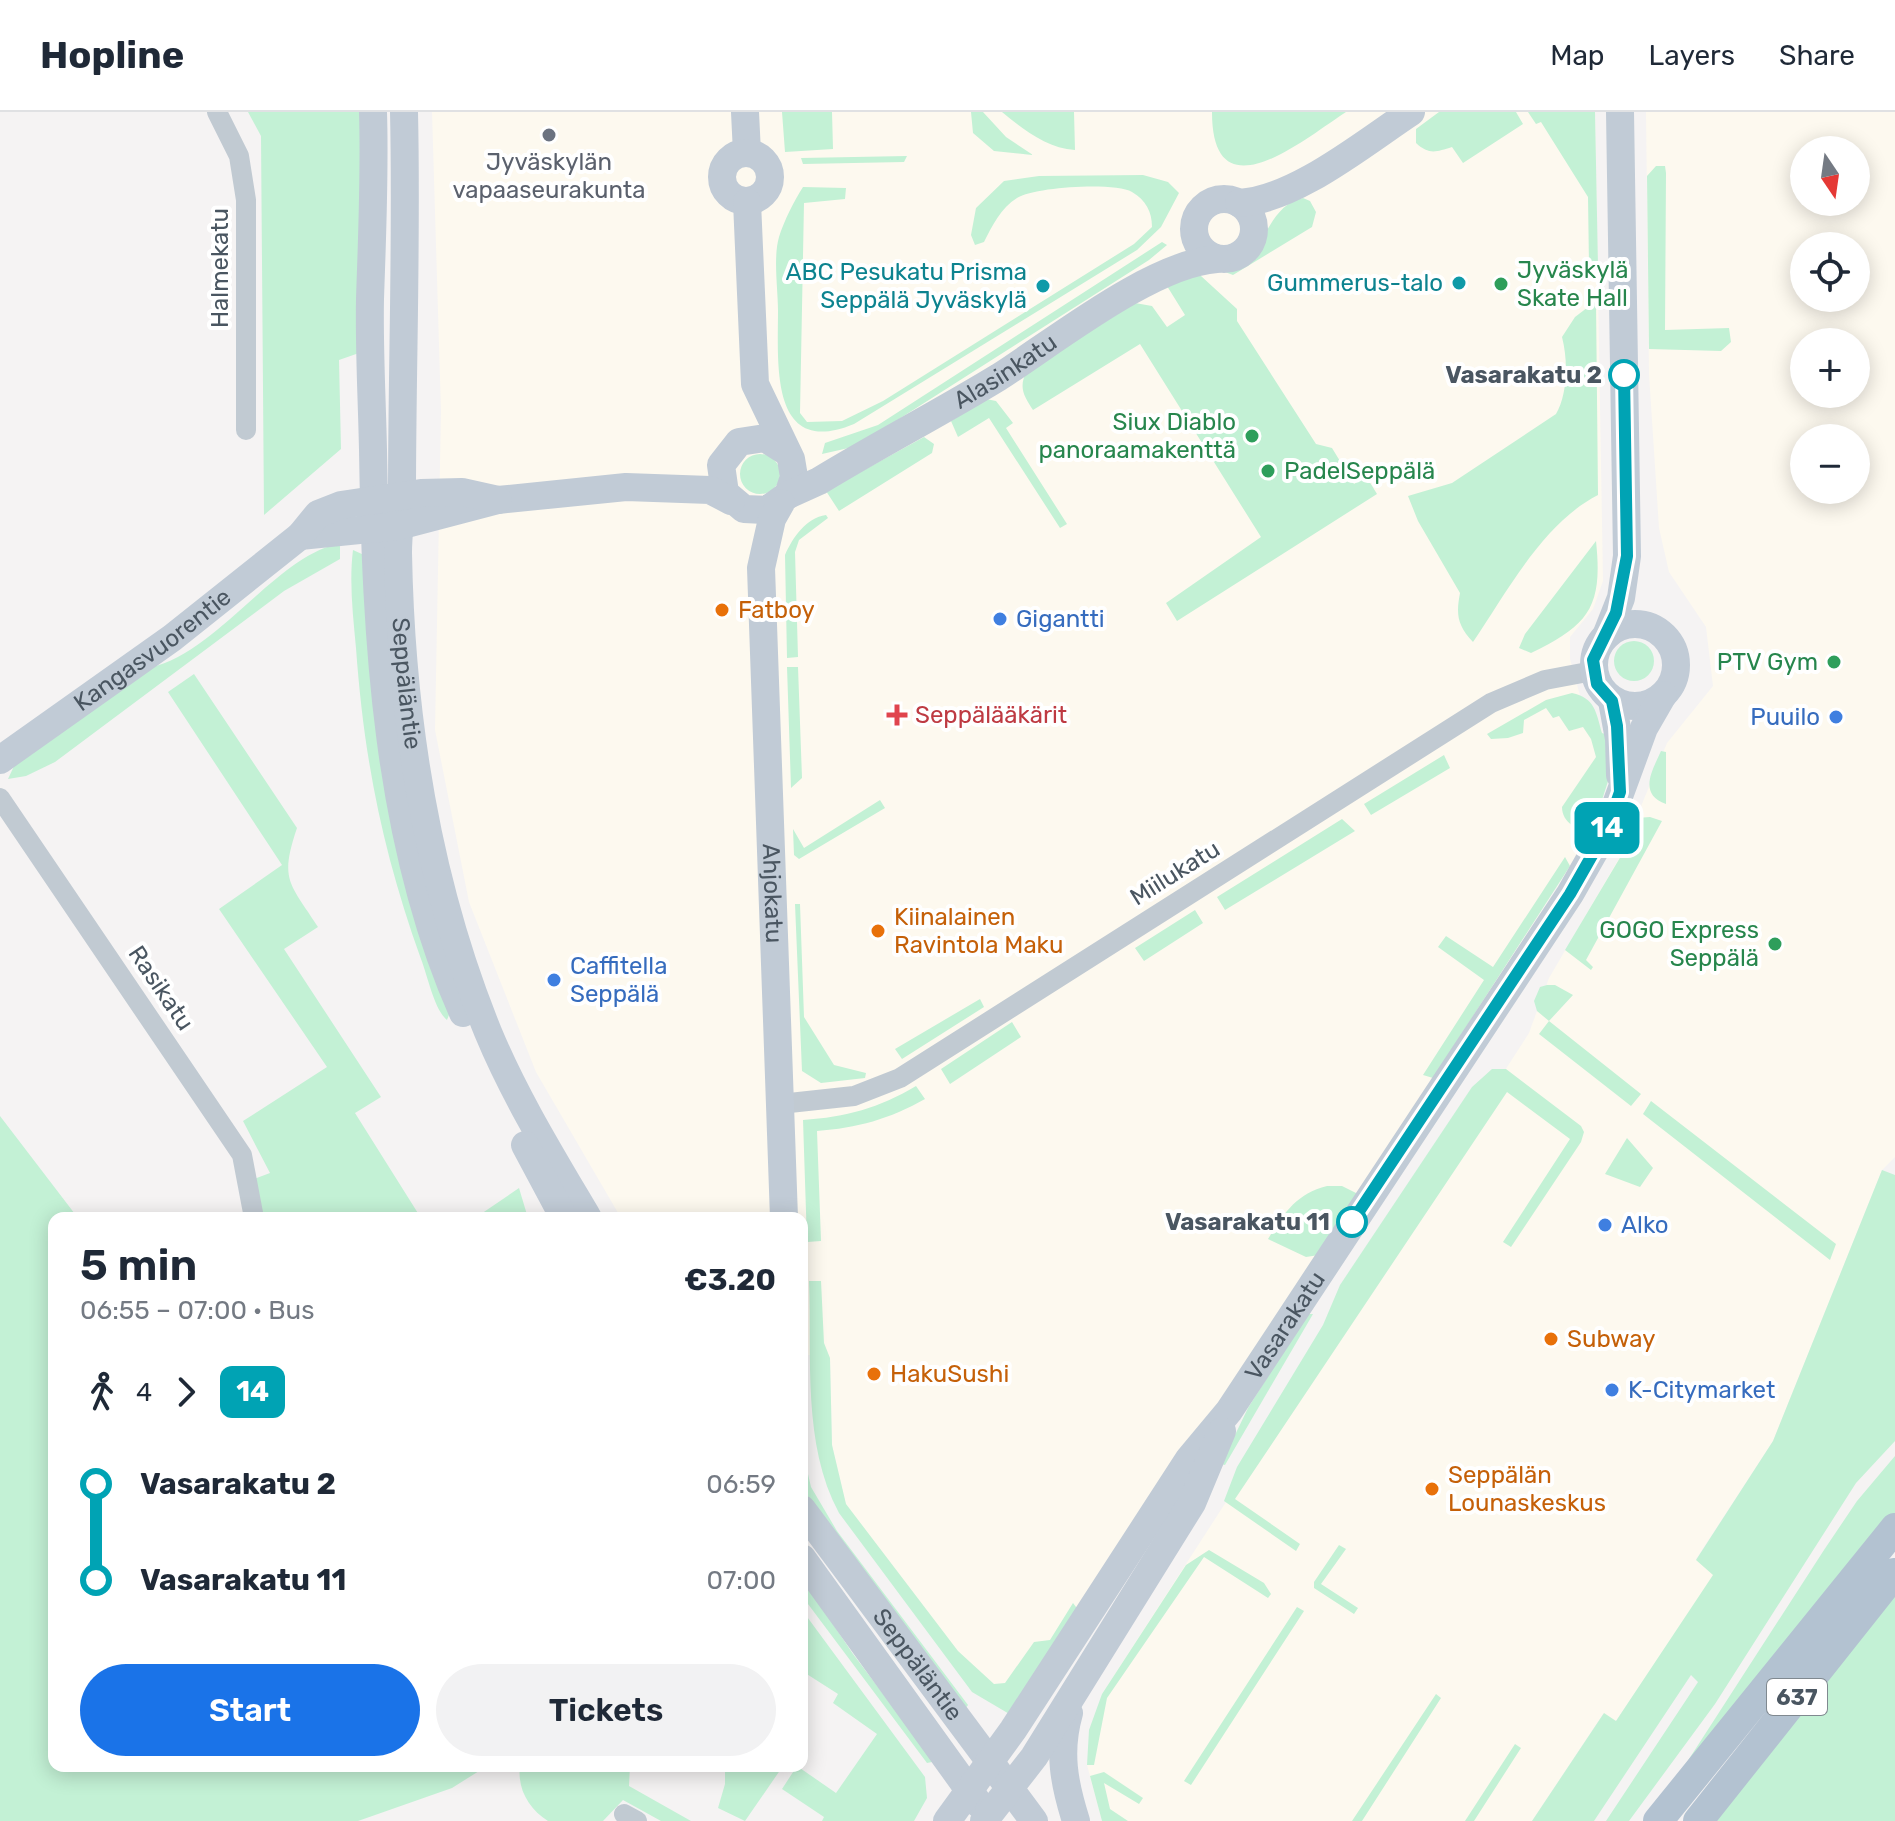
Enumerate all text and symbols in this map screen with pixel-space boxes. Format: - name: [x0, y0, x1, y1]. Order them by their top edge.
- text: Hopline: [40, 32, 184, 78]
- text: Map: [1550, 39, 1605, 72]
- text: Layers: [1649, 39, 1735, 72]
- text: Share: [1779, 39, 1855, 72]
- marker: Jyväskylän vapaaseurakunta: [540, 126, 558, 144]
- north arrow: [1790, 136, 1870, 216]
- map controls: [1790, 136, 1870, 504]
- place label: Jyväskylän vapaaseurakunta: [453, 148, 645, 204]
- street label: Halmekatu: [206, 208, 234, 328]
- button: locate: [1790, 232, 1870, 312]
- place label: Jyväskylä Skate Hall: [1517, 256, 1628, 312]
- place label: ABC Pesukatu Prisma Seppälä Jyväskylä: [786, 258, 1027, 314]
- place label: Gummerus-talo: [1267, 269, 1443, 297]
- marker: Gummerus-talo: [1450, 274, 1468, 292]
- marker: Jyväskylä Skate Hall: [1492, 275, 1510, 293]
- marker: ABC Pesukatu Prisma Seppälä Jyväskylä: [1034, 277, 1052, 295]
- street label: Alasinkatu: [949, 328, 1062, 415]
- button: +: [1790, 328, 1870, 408]
- marker: Vasarakatu 2: [1609, 360, 1639, 390]
- place label: Vasarakatu 2: [1445, 361, 1602, 389]
- place label: Siux Diablo panoraamakenttä: [1039, 408, 1236, 464]
- button: −: [1790, 424, 1870, 504]
- marker: Siux Diablo panoraamakenttä: [1243, 427, 1261, 445]
- place label: PadelSeppälä: [1284, 457, 1435, 485]
- marker: PadelSeppälä: [1259, 462, 1277, 480]
- street label: Kangasvuorentie: [68, 583, 236, 717]
- place label: Fatboy: [738, 596, 815, 624]
- marker: Fatboy: [713, 601, 731, 619]
- place label: Gigantti: [1016, 605, 1105, 633]
- marker: Gigantti: [991, 610, 1009, 628]
- street label: Seppäläntie: [386, 617, 427, 751]
- place label: PTV Gym: [1717, 648, 1818, 676]
- marker: PTV Gym: [1825, 653, 1843, 671]
- place label: Seppälääkärit: [915, 701, 1067, 729]
- place label: Puuilo: [1750, 703, 1820, 731]
- marker: Seppälääkärit: [886, 704, 908, 726]
- marker: Puuilo: [1827, 708, 1845, 726]
- line badge: 14: [1571, 802, 1643, 854]
- text: 14: [1590, 811, 1624, 844]
- street label: Miilukatu: [1125, 835, 1225, 911]
- street label: Ahjokatu: [757, 843, 788, 944]
- place label: Kiinalainen Ravintola Maku: [894, 903, 1063, 959]
- place label: GOGO Express Seppälä: [1599, 916, 1759, 972]
- marker: Kiinalainen Ravintola Maku: [869, 922, 887, 940]
- marker: GOGO Express Seppälä: [1766, 935, 1784, 953]
- street label: Rasikatu: [123, 940, 199, 1036]
- place label: Caffitella Seppälä: [570, 952, 667, 1008]
- marker: Caffitella Seppälä: [545, 971, 563, 989]
- marker: Vasarakatu 11: [1337, 1207, 1367, 1237]
- place label: Vasarakatu 11: [1165, 1208, 1330, 1236]
- place label: Alko: [1621, 1211, 1669, 1239]
- marker: Alko: [1596, 1216, 1614, 1234]
- text: 5 min: [80, 1239, 197, 1291]
- text: €3.20: [684, 1262, 776, 1298]
- street label: Vasarakatu: [1239, 1266, 1331, 1386]
- text: 06:55 – 07:00 · Bus: [80, 1295, 315, 1326]
- place label: Subway: [1567, 1325, 1655, 1353]
- marker: Subway: [1542, 1330, 1560, 1348]
- place label: HakuSushi: [890, 1360, 1009, 1388]
- marker: HakuSushi: [865, 1365, 883, 1383]
- icon: walk: [80, 1370, 124, 1414]
- icon: forward: [164, 1370, 208, 1414]
- text: 14: [236, 1375, 269, 1408]
- place label: K-Citymarket: [1628, 1376, 1775, 1404]
- text: 4: [136, 1377, 152, 1408]
- marker: K-Citymarket: [1603, 1381, 1621, 1399]
- place label: Seppälän Lounaskeskus: [1448, 1461, 1606, 1517]
- text: Vasarakatu 2: [140, 1466, 336, 1502]
- text: 06:59: [706, 1469, 776, 1500]
- marker: Seppälän Lounaskeskus: [1423, 1480, 1441, 1498]
- text: Vasarakatu 11: [140, 1562, 346, 1598]
- text: 07:00: [706, 1565, 776, 1596]
- street label: Seppäläntie: [867, 1603, 968, 1726]
- button: Start: [80, 1664, 420, 1756]
- button: Tickets: [436, 1664, 776, 1756]
- road number: 637: [1767, 1679, 1827, 1715]

